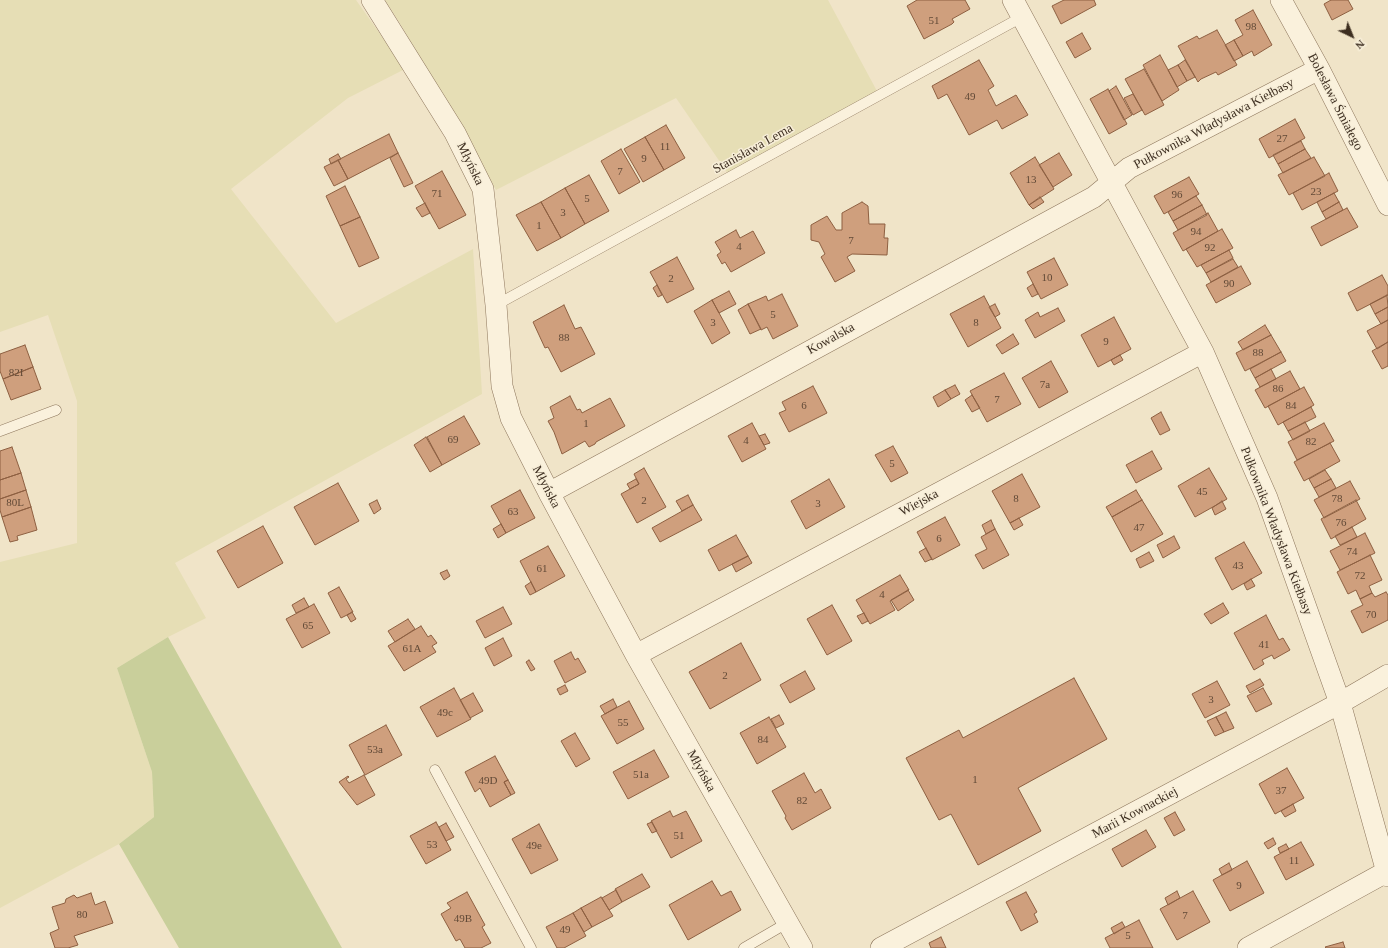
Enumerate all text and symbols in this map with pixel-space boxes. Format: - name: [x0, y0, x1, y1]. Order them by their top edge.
- house number: 51: [928, 14, 940, 28]
- north arrow: [1332, 16, 1372, 56]
- house number: 98: [1246, 20, 1256, 34]
- text: N: [1353, 38, 1367, 52]
- street label: Bolesława Śmiałego: [1304, 51, 1366, 153]
- street label: Pułkownika Władysława Kiełbasy: [1131, 75, 1297, 173]
- house number: 49: [964, 90, 976, 104]
- street label: Stanisława Lema: [710, 121, 796, 177]
- house number: 27: [1276, 132, 1288, 146]
- street label: Młyńska: [453, 140, 487, 188]
- house number: 11: [660, 140, 670, 154]
- house number: 9: [641, 152, 647, 166]
- house number: 7: [617, 165, 623, 179]
- house number: 13: [1026, 173, 1036, 187]
- house number: 23: [1310, 185, 1322, 199]
- house number: 71: [432, 187, 442, 201]
- house number: 96: [1172, 188, 1182, 202]
- house number: 5: [584, 192, 590, 206]
- house number: 3: [560, 206, 566, 220]
- house number: 1: [536, 219, 542, 233]
- house number: 94: [1190, 225, 1202, 239]
- house number: 7: [848, 234, 854, 248]
- house number: 4: [736, 240, 742, 254]
- house number: 92: [1204, 241, 1216, 255]
- house number: 10: [1042, 271, 1052, 285]
- house number: 2: [668, 272, 674, 286]
- house number: 90: [1224, 277, 1234, 291]
- house number: 5: [770, 308, 776, 322]
- house number: 3: [710, 316, 716, 330]
- house number: 8: [973, 316, 979, 330]
- street label: Kowalska: [804, 320, 858, 358]
- house number: 88: [558, 331, 570, 345]
- house number: 9: [1103, 335, 1109, 349]
- house number: 88: [1252, 346, 1264, 360]
- house number: 82I: [9, 366, 23, 380]
- house number: 7a: [1040, 378, 1050, 392]
- house number: 86: [1272, 382, 1284, 396]
- house number: 7: [994, 393, 1000, 407]
- house number: 6: [801, 399, 807, 413]
- house number: 84: [1286, 399, 1296, 413]
- house number: 1: [583, 417, 589, 431]
- house number: 69: [448, 433, 458, 447]
- house number: 4: [743, 434, 749, 448]
- house number: 82: [1306, 435, 1316, 449]
- street label: Pułkownika Władysława Kiełbasy: [1237, 445, 1315, 617]
- house number: 5: [889, 457, 895, 471]
- street label: Młyńska: [529, 463, 563, 511]
- house number: 45: [1196, 485, 1208, 499]
- street label: Wiejska: [897, 486, 941, 520]
- house number: 8: [1013, 492, 1019, 506]
- house number: 78: [1332, 492, 1342, 506]
- house number: 2: [641, 494, 647, 508]
- house number: 80L: [6, 496, 24, 510]
- house number: 3: [815, 497, 821, 511]
- house number: 63: [508, 505, 518, 519]
- house number: 76: [1336, 516, 1346, 530]
- house number: 47: [1134, 521, 1144, 535]
- house number: 6: [936, 532, 942, 546]
- house number: 74: [1346, 545, 1358, 559]
- house number: 43: [1232, 559, 1244, 573]
- house number: 61: [536, 562, 548, 576]
- house number: 72: [1354, 569, 1366, 583]
- house number: 4: [879, 588, 885, 602]
- house number: 70: [1366, 608, 1376, 622]
- house number: 65: [302, 619, 314, 633]
- house number: 41: [1258, 638, 1270, 652]
- house number: 61A: [403, 642, 421, 656]
- house number: 2: [722, 669, 728, 683]
- house number: 3: [1208, 693, 1214, 707]
- house number: 49c: [437, 706, 453, 720]
- house number: 55: [618, 716, 628, 730]
- house number: 84: [758, 733, 768, 747]
- house number: 53a: [367, 743, 383, 757]
- street label: Młyńska: [683, 747, 719, 795]
- house number: 51a: [633, 768, 649, 782]
- house number: 1: [972, 773, 978, 787]
- house number: 49D: [479, 774, 497, 788]
- street label: Marii Kownackiej: [1089, 784, 1181, 842]
- house number: 37: [1276, 784, 1286, 798]
- house number: 82: [796, 794, 808, 808]
- house number: 51: [674, 829, 684, 843]
- house number: 53: [426, 838, 438, 852]
- house number: 49e: [526, 839, 542, 853]
- house number: 11: [1289, 854, 1299, 868]
- house number: 9: [1236, 879, 1242, 893]
- house number: 80: [76, 908, 88, 922]
- house number: 7: [1182, 909, 1188, 923]
- house number: 49B: [454, 912, 472, 926]
- house number: 49: [560, 923, 570, 937]
- house number: 5: [1125, 929, 1131, 943]

